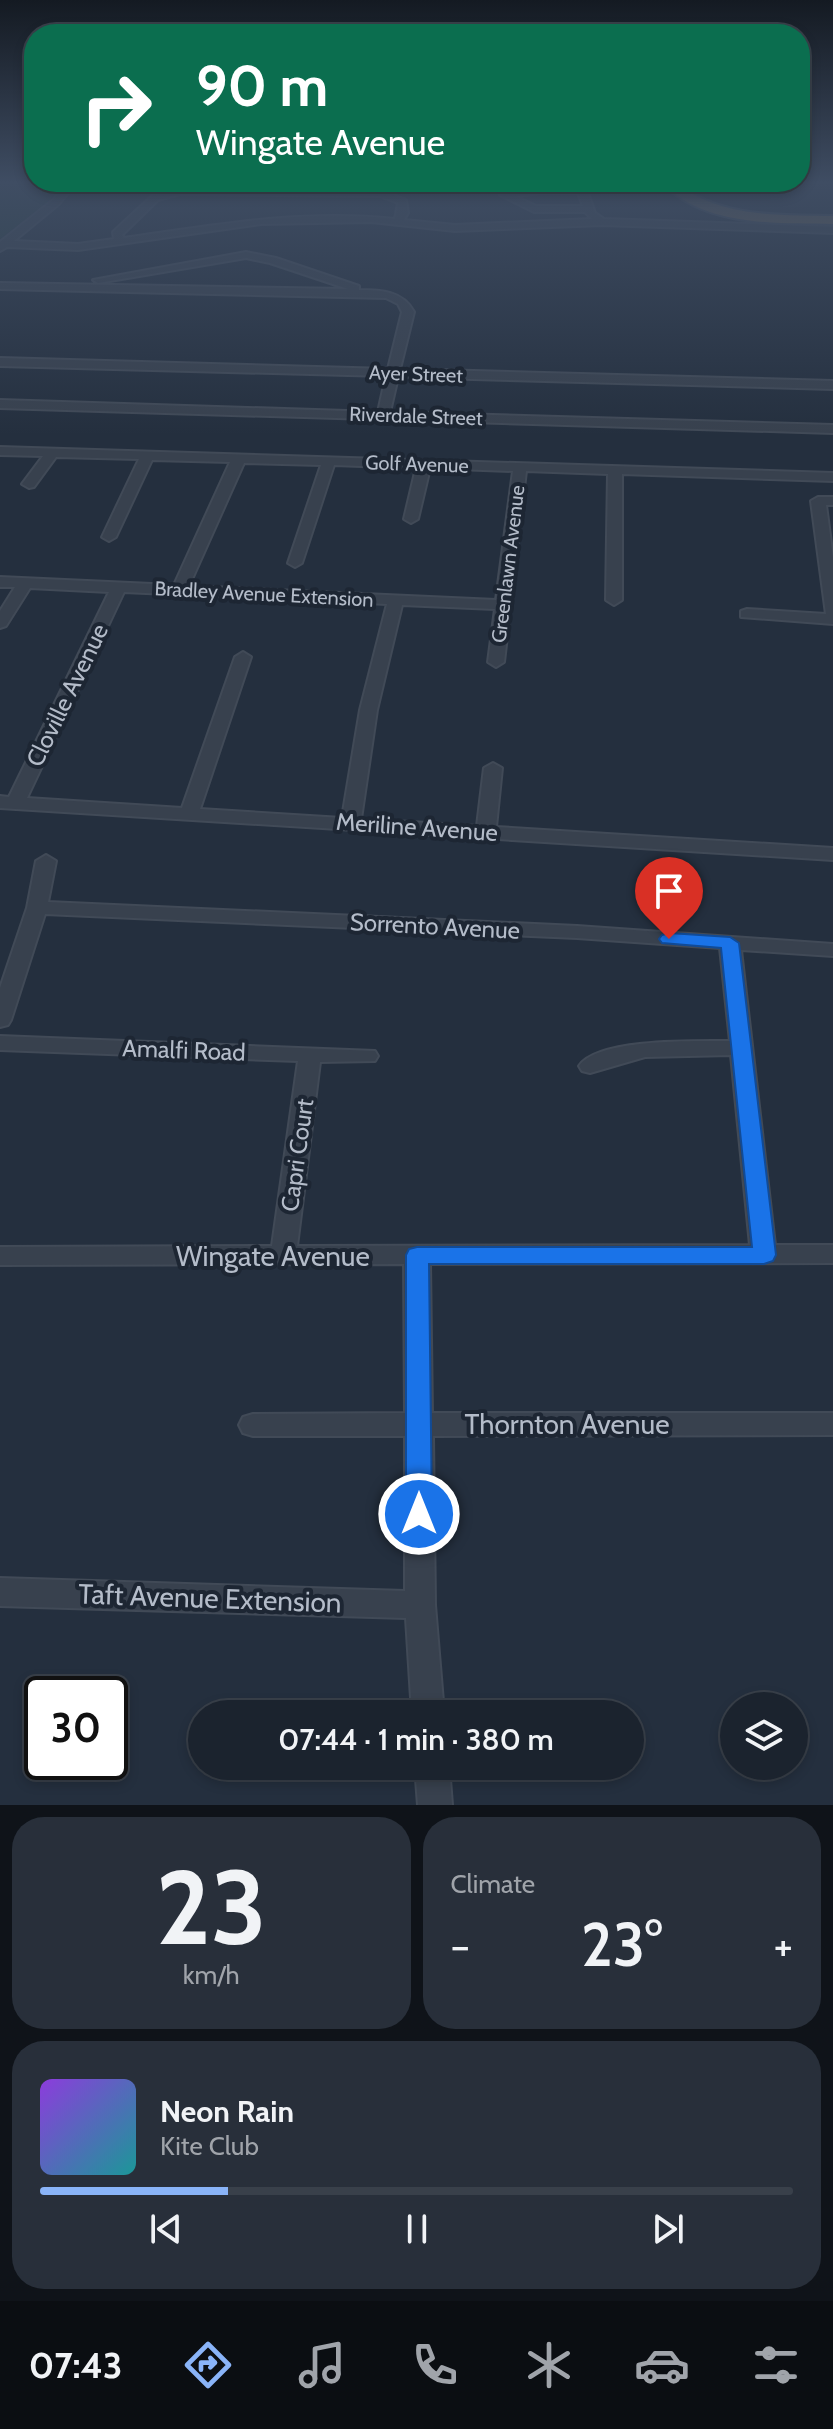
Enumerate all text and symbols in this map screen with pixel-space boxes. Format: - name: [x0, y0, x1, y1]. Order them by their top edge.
- text: 90 m: [196, 52, 328, 120]
- icon: right: [64, 56, 168, 160]
- text: Wingate Avenue: [196, 120, 445, 164]
- street label: Ayer Street: [369, 360, 464, 388]
- street label: Riverdale Street: [349, 402, 483, 430]
- street label: Golf Avenue: [365, 450, 469, 478]
- street label: Greenlawn Avenue: [486, 484, 530, 644]
- street label: Bradley Avenue Extension: [154, 576, 374, 612]
- street label: Cloville Avenue: [20, 619, 114, 771]
- street label: Meriline Avenue: [335, 807, 499, 847]
- pin: [635, 857, 703, 939]
- icon: arrive: [647, 869, 691, 913]
- street label: Sorrento Avenue: [349, 907, 521, 945]
- street label: Amalfi Road: [122, 1033, 246, 1067]
- street label: Capri Court: [275, 1097, 319, 1213]
- street label: Wingate Avenue: [176, 1239, 370, 1273]
- street label: Thornton Avenue: [464, 1407, 670, 1441]
- position arrow: [377, 1472, 461, 1556]
- street label: Taft Avenue Extension: [78, 1576, 342, 1620]
- speed limit sign: 30: [24, 1676, 128, 1780]
- map controls: [720, 1692, 808, 1780]
- button: layers: [720, 1692, 808, 1780]
- text: 07:44 · 1 min · 380 m: [278, 1721, 554, 1758]
- text: 23: [156, 1844, 267, 1970]
- text: Climate: [451, 1868, 535, 1900]
- text: 23°: [581, 1908, 662, 1981]
- text: −: [451, 1919, 470, 1972]
- text: +: [774, 1919, 793, 1972]
- text: km/h: [183, 1959, 240, 1991]
- text: Neon Rain: [160, 2093, 294, 2130]
- text: Kite Club: [160, 2130, 259, 2162]
- icon: previous: [144, 2207, 188, 2251]
- icon: pause: [395, 2207, 439, 2251]
- icon: next: [646, 2207, 690, 2251]
- icon: directions: [180, 2337, 236, 2393]
- icon: music: [294, 2337, 350, 2393]
- icon: phone: [407, 2337, 463, 2393]
- icon: climate: [521, 2337, 577, 2393]
- icon: car: [634, 2337, 690, 2393]
- icon: filters: [748, 2337, 804, 2393]
- text: 07:43: [29, 2343, 122, 2387]

